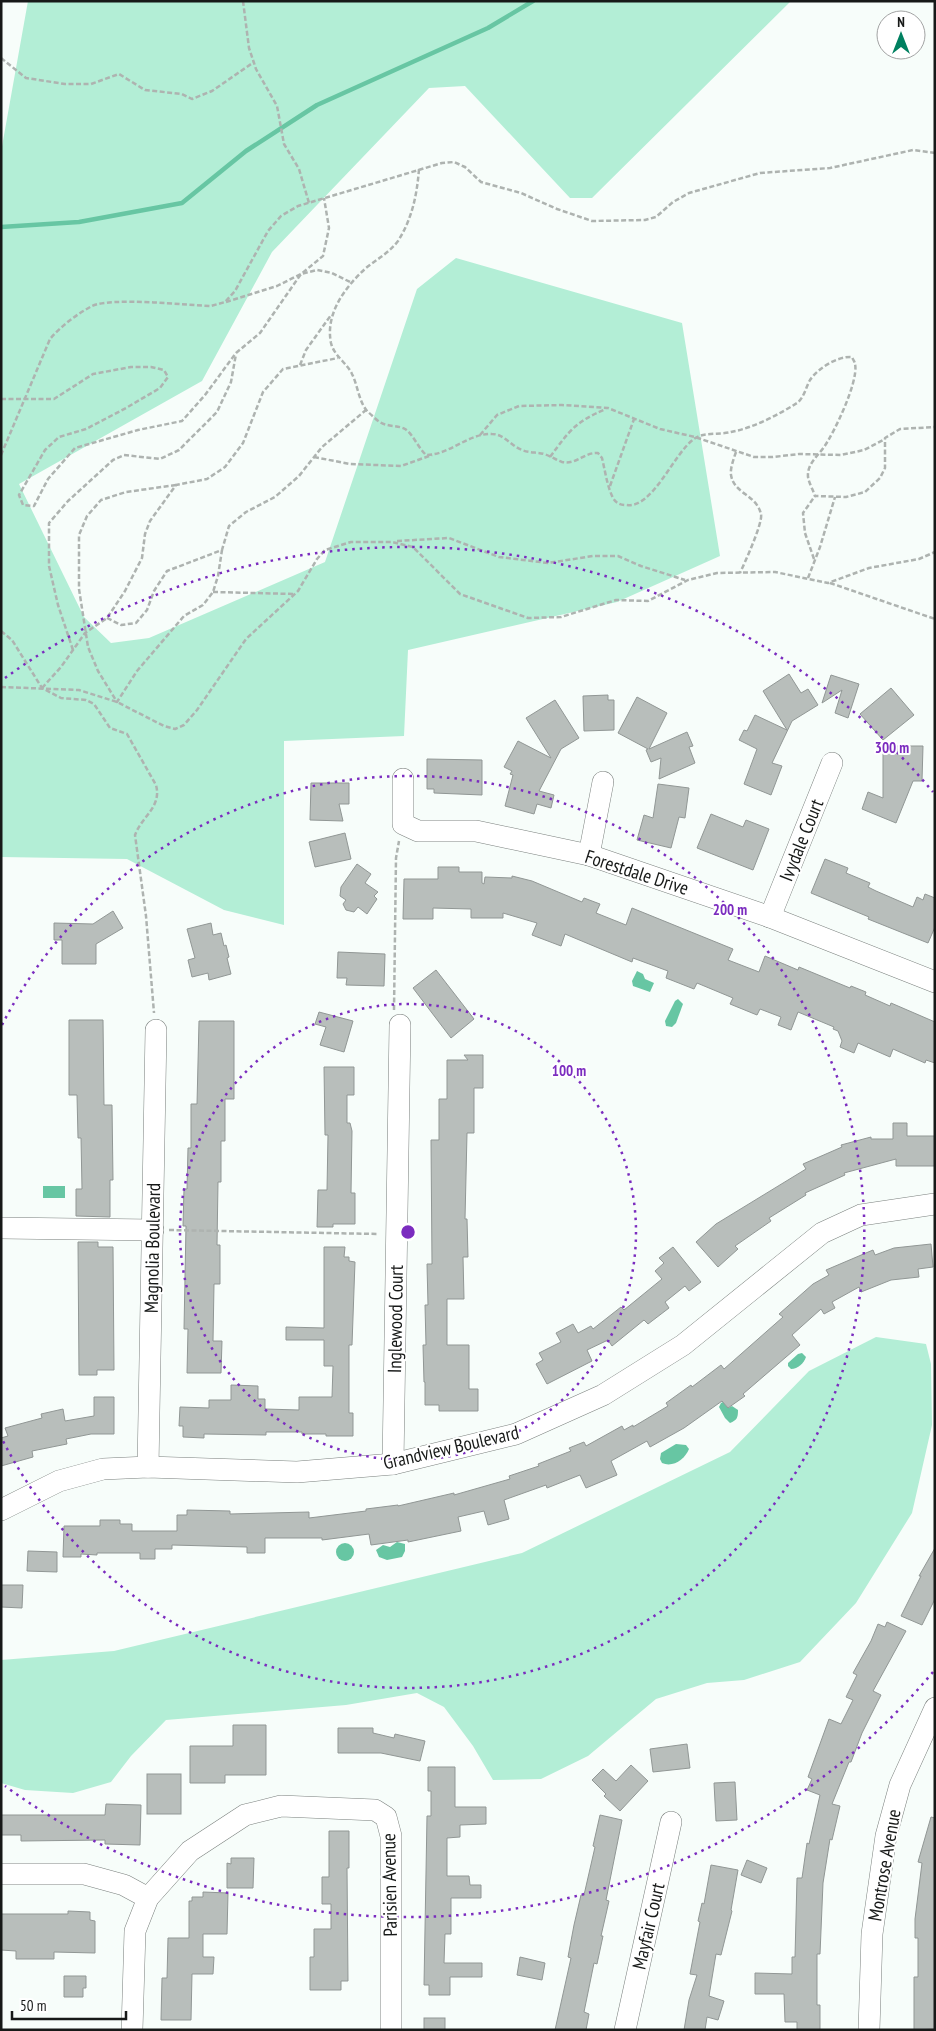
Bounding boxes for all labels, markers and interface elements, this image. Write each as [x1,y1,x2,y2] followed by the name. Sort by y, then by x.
[876,10,926,60] north arrow
[897,13,905,31] text: N
[875,738,909,757] text: 300 m
[774,795,829,885] street label: Ivydale Court
[582,844,692,900] street label: Forestdale Drive
[713,900,747,919] text: 200 m
[552,1061,586,1080] text: 100 m
[139,1183,165,1313] street label: Magnolia Boulevard
[399,1223,417,1241] centre of rings
[382,1264,408,1373] street label: Inglewood Court
[381,1420,521,1474] street label: Grandview Boulevard
[862,1807,906,1923] street label: Montrose Avenue
[376,1833,402,1937] street label: Parisien Avenue
[626,1880,670,1972] street label: Mayfair Court
[12,1988,126,2020] scale bar
[20,1996,46,2015] text: 50 m

